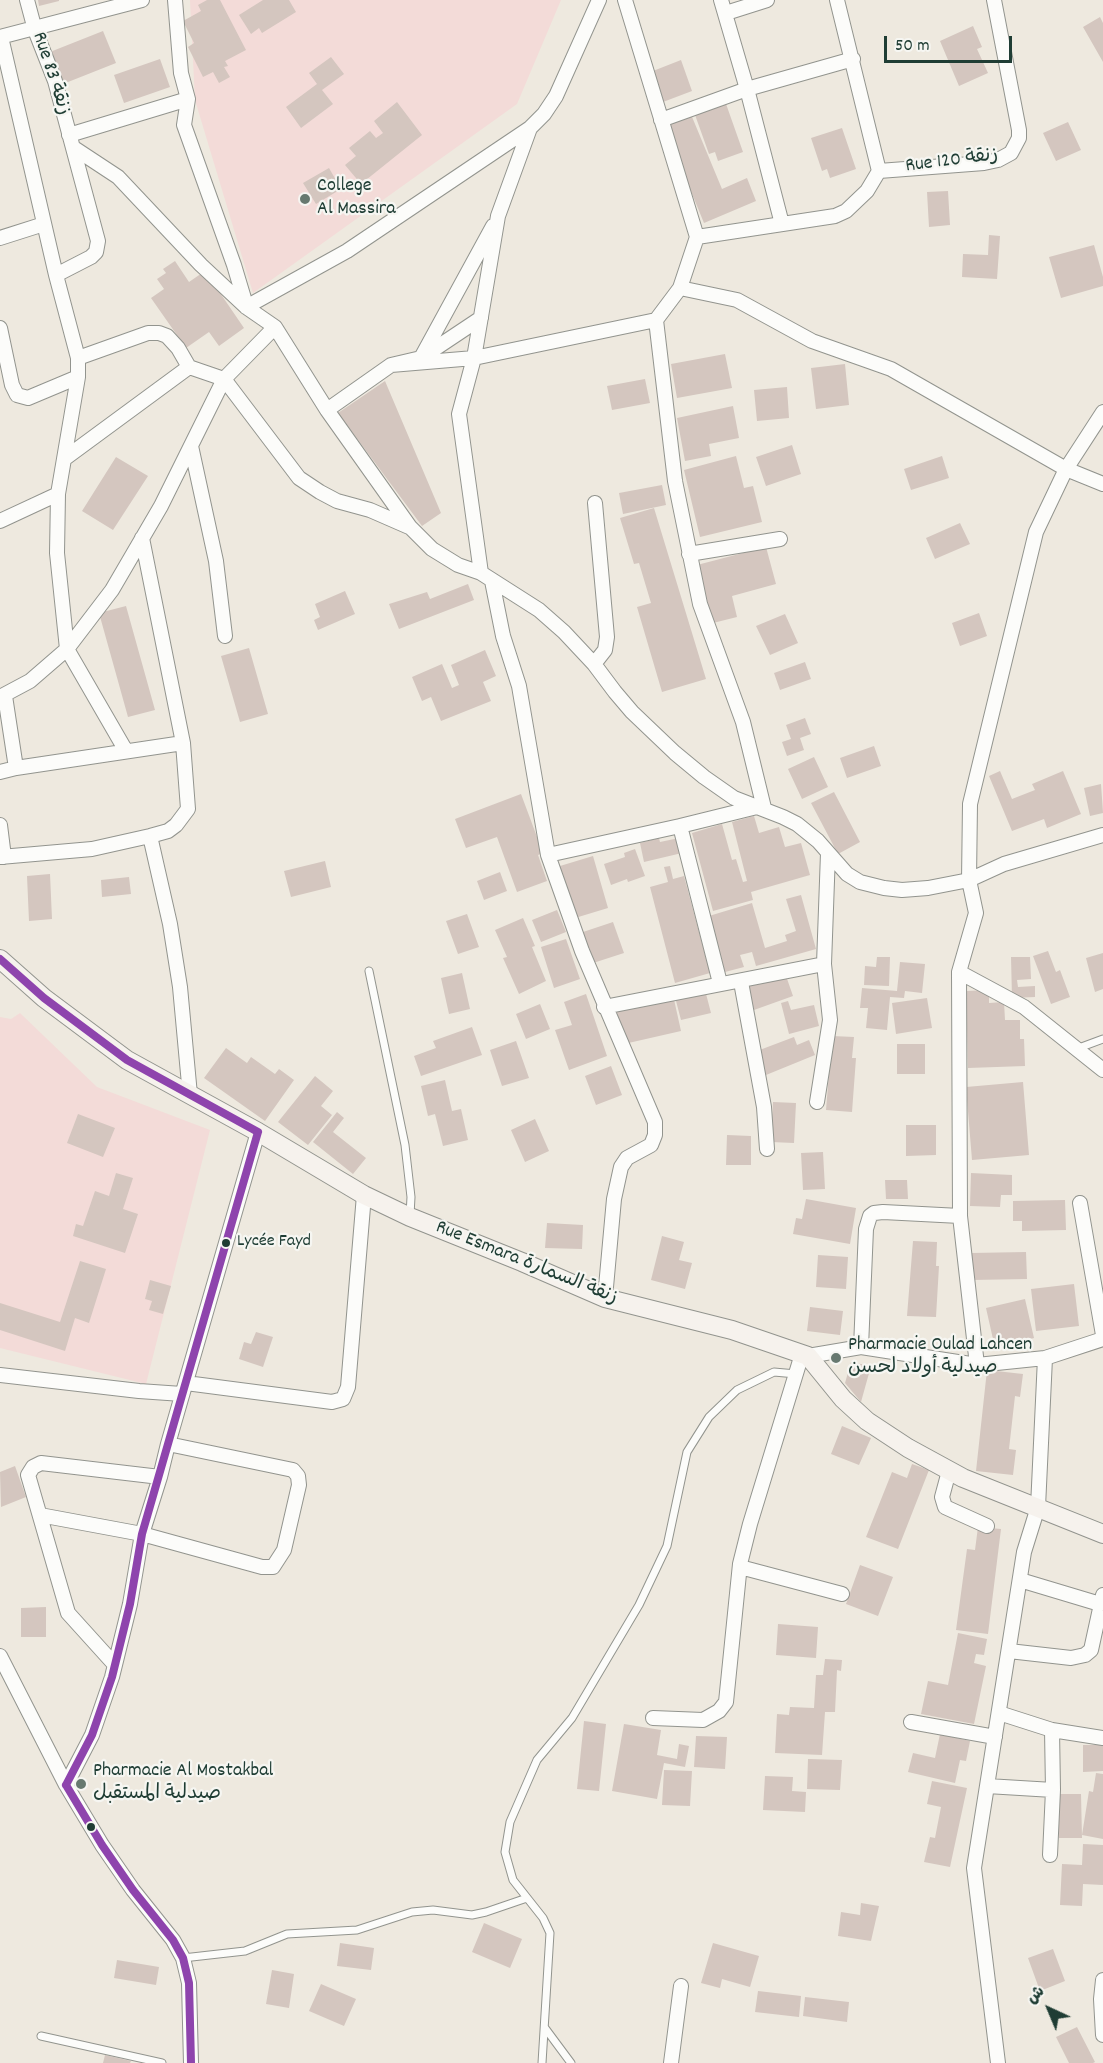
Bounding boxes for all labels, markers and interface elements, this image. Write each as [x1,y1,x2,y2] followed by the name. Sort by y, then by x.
[887,24,1014,62] scale bar
[25,29,75,119] street label: Rue 83 زنقة
[895,34,930,59] text: 50 m
[904,144,1000,180] street label: Rue 120 زنقة
[317,175,396,222] place label: College Al Massira
[298,192,312,206] marker: College Al Massira
[431,1216,621,1312] street label: Rue Esmara زنقة السمارة
[237,1232,311,1254] place label: Lycée Fayd
[220,1237,232,1249] marker: Lycée Fayd
[848,1334,1032,1381] place label: Pharmacie Oulad Lahcen صيدلية أولاد لحسن
[829,1351,843,1365] marker: Pharmacie Oulad Lahcen صيدلية أولاد لحسن
[93,1760,273,1807] place label: Pharmacie Al Mostakbal صيدلية المستقبل
[74,1777,88,1791] marker: Pharmacie Al Mostakbal صيدلية المستقبل
[85,1821,97,1833] unlabelled marker
[1019,1979,1079,2039] north arrow
[1022,1981,1050,2010] text: ش

